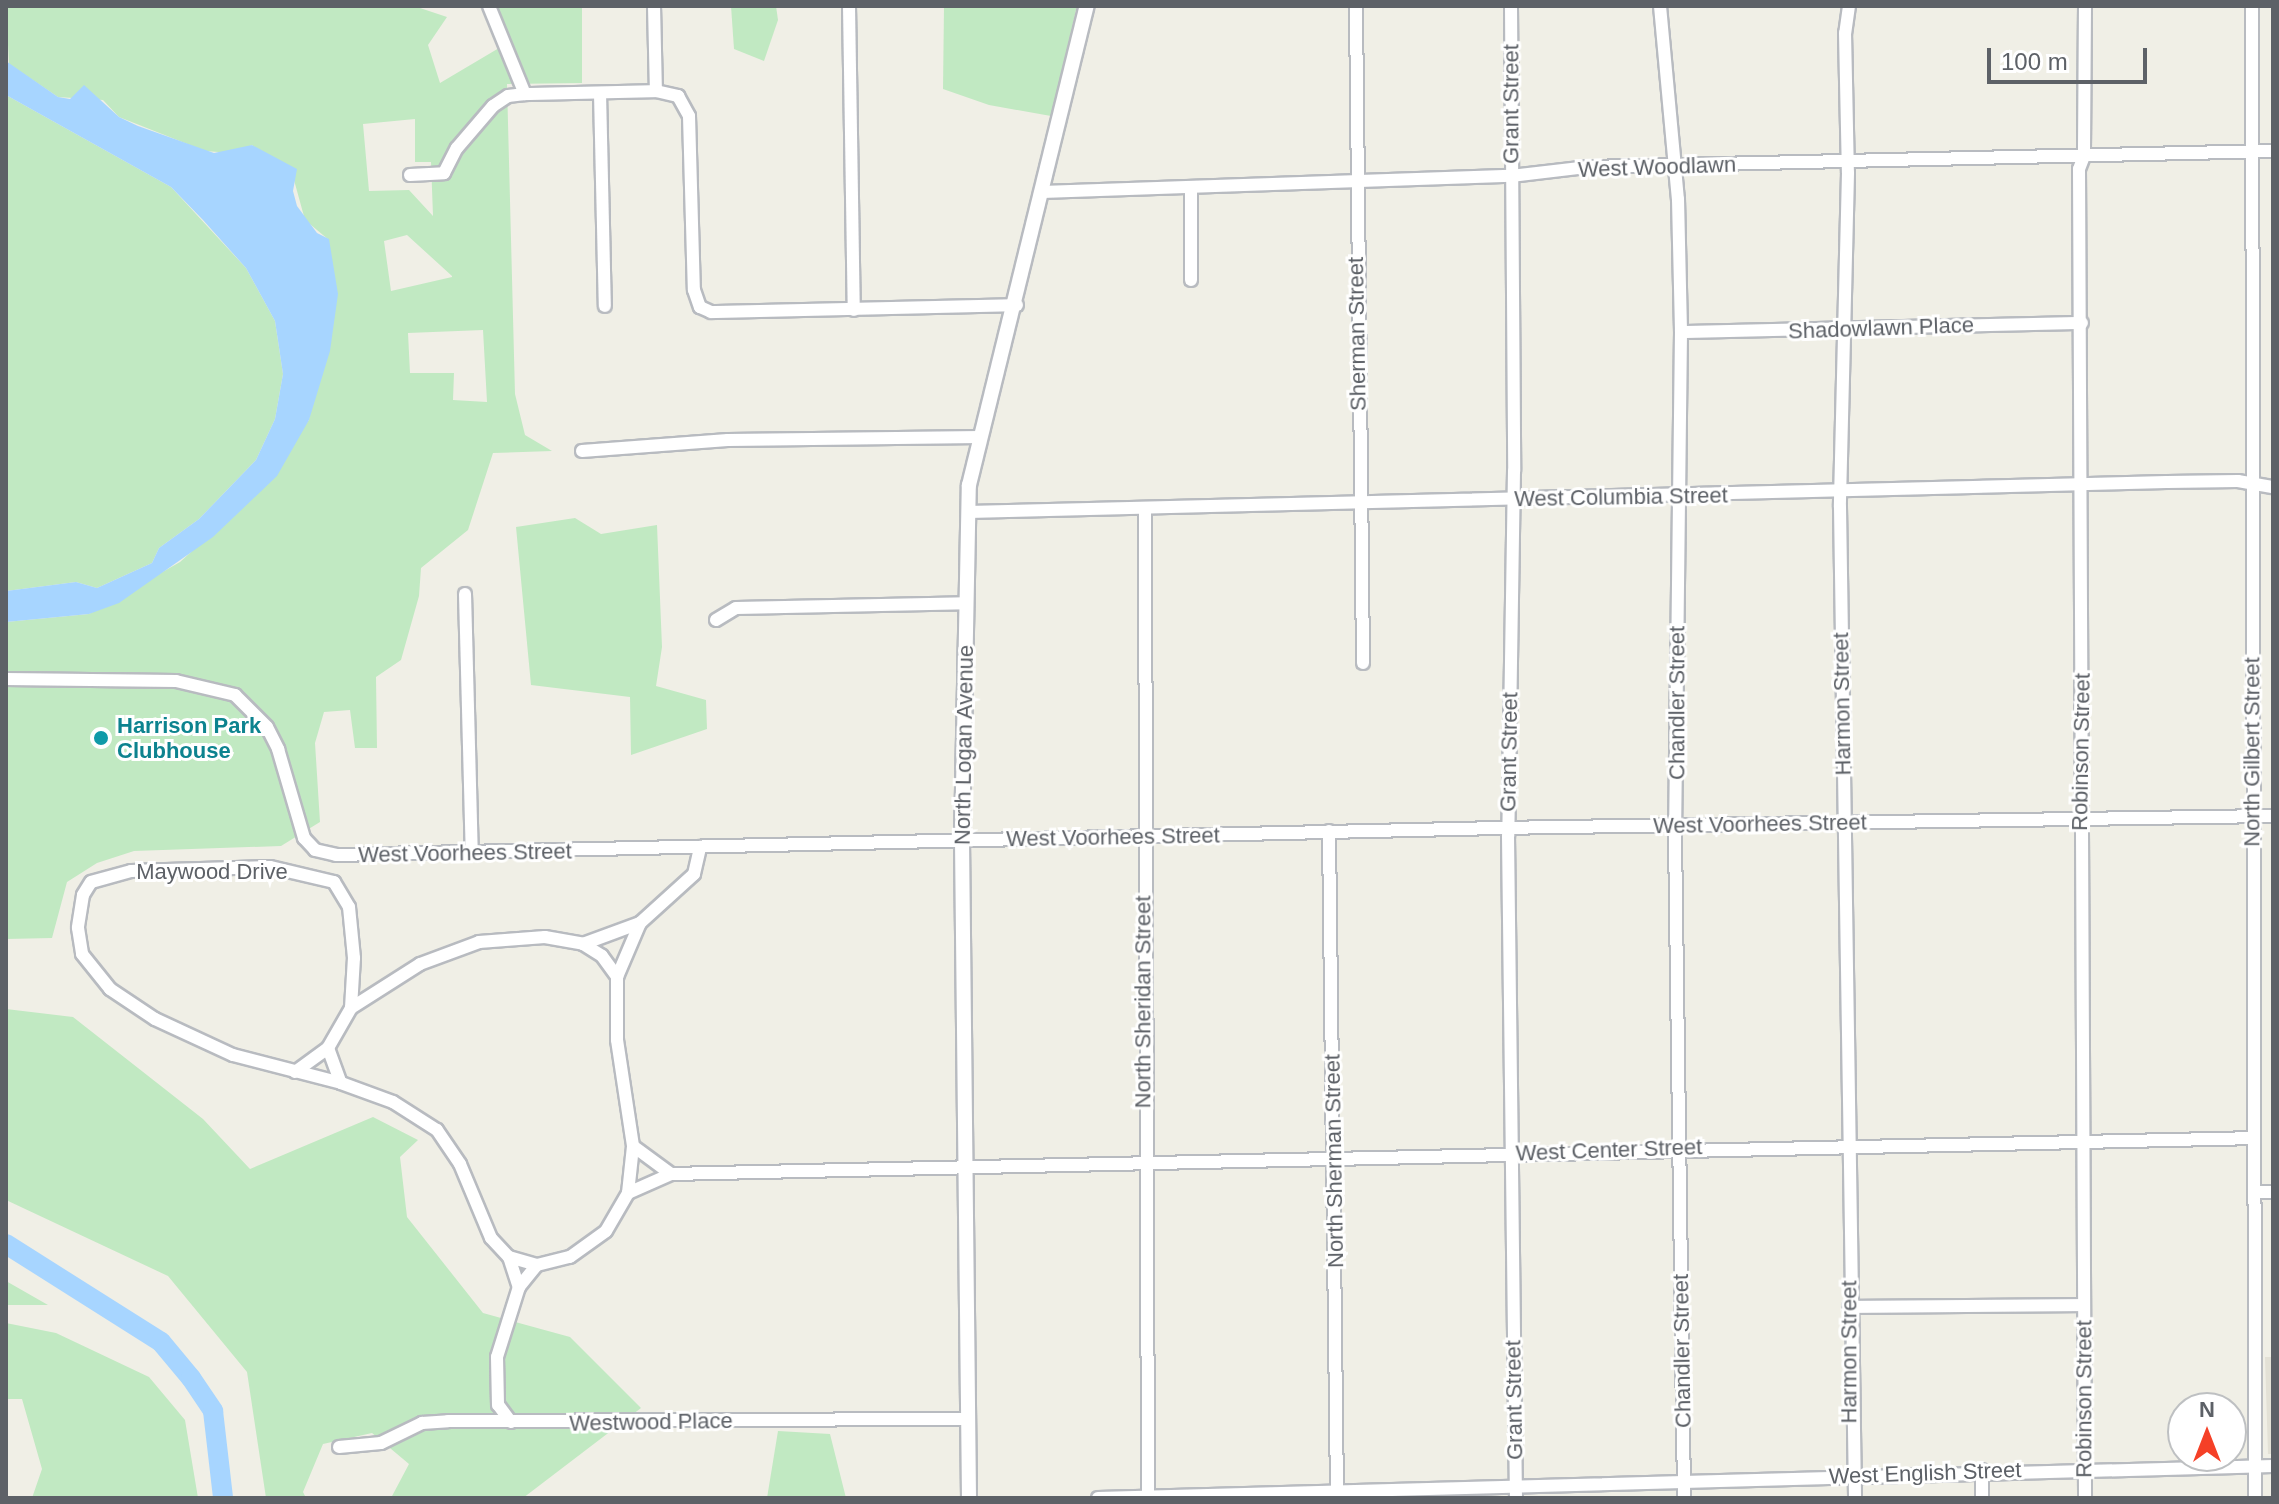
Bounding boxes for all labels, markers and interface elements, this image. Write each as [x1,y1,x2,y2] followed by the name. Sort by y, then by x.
[1991,32,2151,82] scale bar
[1498,44,1524,164] street label: Grant Street
[2001,48,2068,75] text: 100 m
[1578,151,1736,183] street label: West Woodlawn
[1342,257,1372,411] street label: Sherman Street
[1788,312,1974,344] street label: Shadowlawn Place
[1514,482,1728,512] street label: West Columbia Street
[1664,626,1690,780] street label: Chandler Street
[1828,632,1856,776] street label: Harmon Street
[949,644,979,846] street label: North Logan Avenue
[2239,657,2265,847] street label: North Gilbert Street
[2066,673,2096,831] street label: Robinson Street
[1495,692,1523,812] street label: Grant Street
[117,712,261,764] place label: Harrison Park Clubhouse
[92,729,110,747] marker: Harrison Park Clubhouse
[1653,809,1867,839] street label: West Voorhees Street
[1006,822,1220,852] street label: West Voorhees Street
[358,838,572,868] street label: West Voorhees Street
[136,859,288,885] street label: Maywood Drive
[1130,896,1156,1108] street label: North Sheridan Street
[1319,1054,1349,1268] street label: North Sherman Street
[1515,1134,1703,1166] street label: West Center Street
[1667,1274,1697,1428] street label: Chandler Street
[1836,1280,1862,1424] street label: Harmon Street
[2071,1320,2097,1478] street label: Robinson Street
[1500,1340,1528,1460] street label: Grant Street
[2167,1392,2247,1472] north arrow
[2199,1397,2215,1422] text: N
[569,1407,733,1437] street label: Westwood Place
[1828,1456,2022,1490] street label: West English Street

